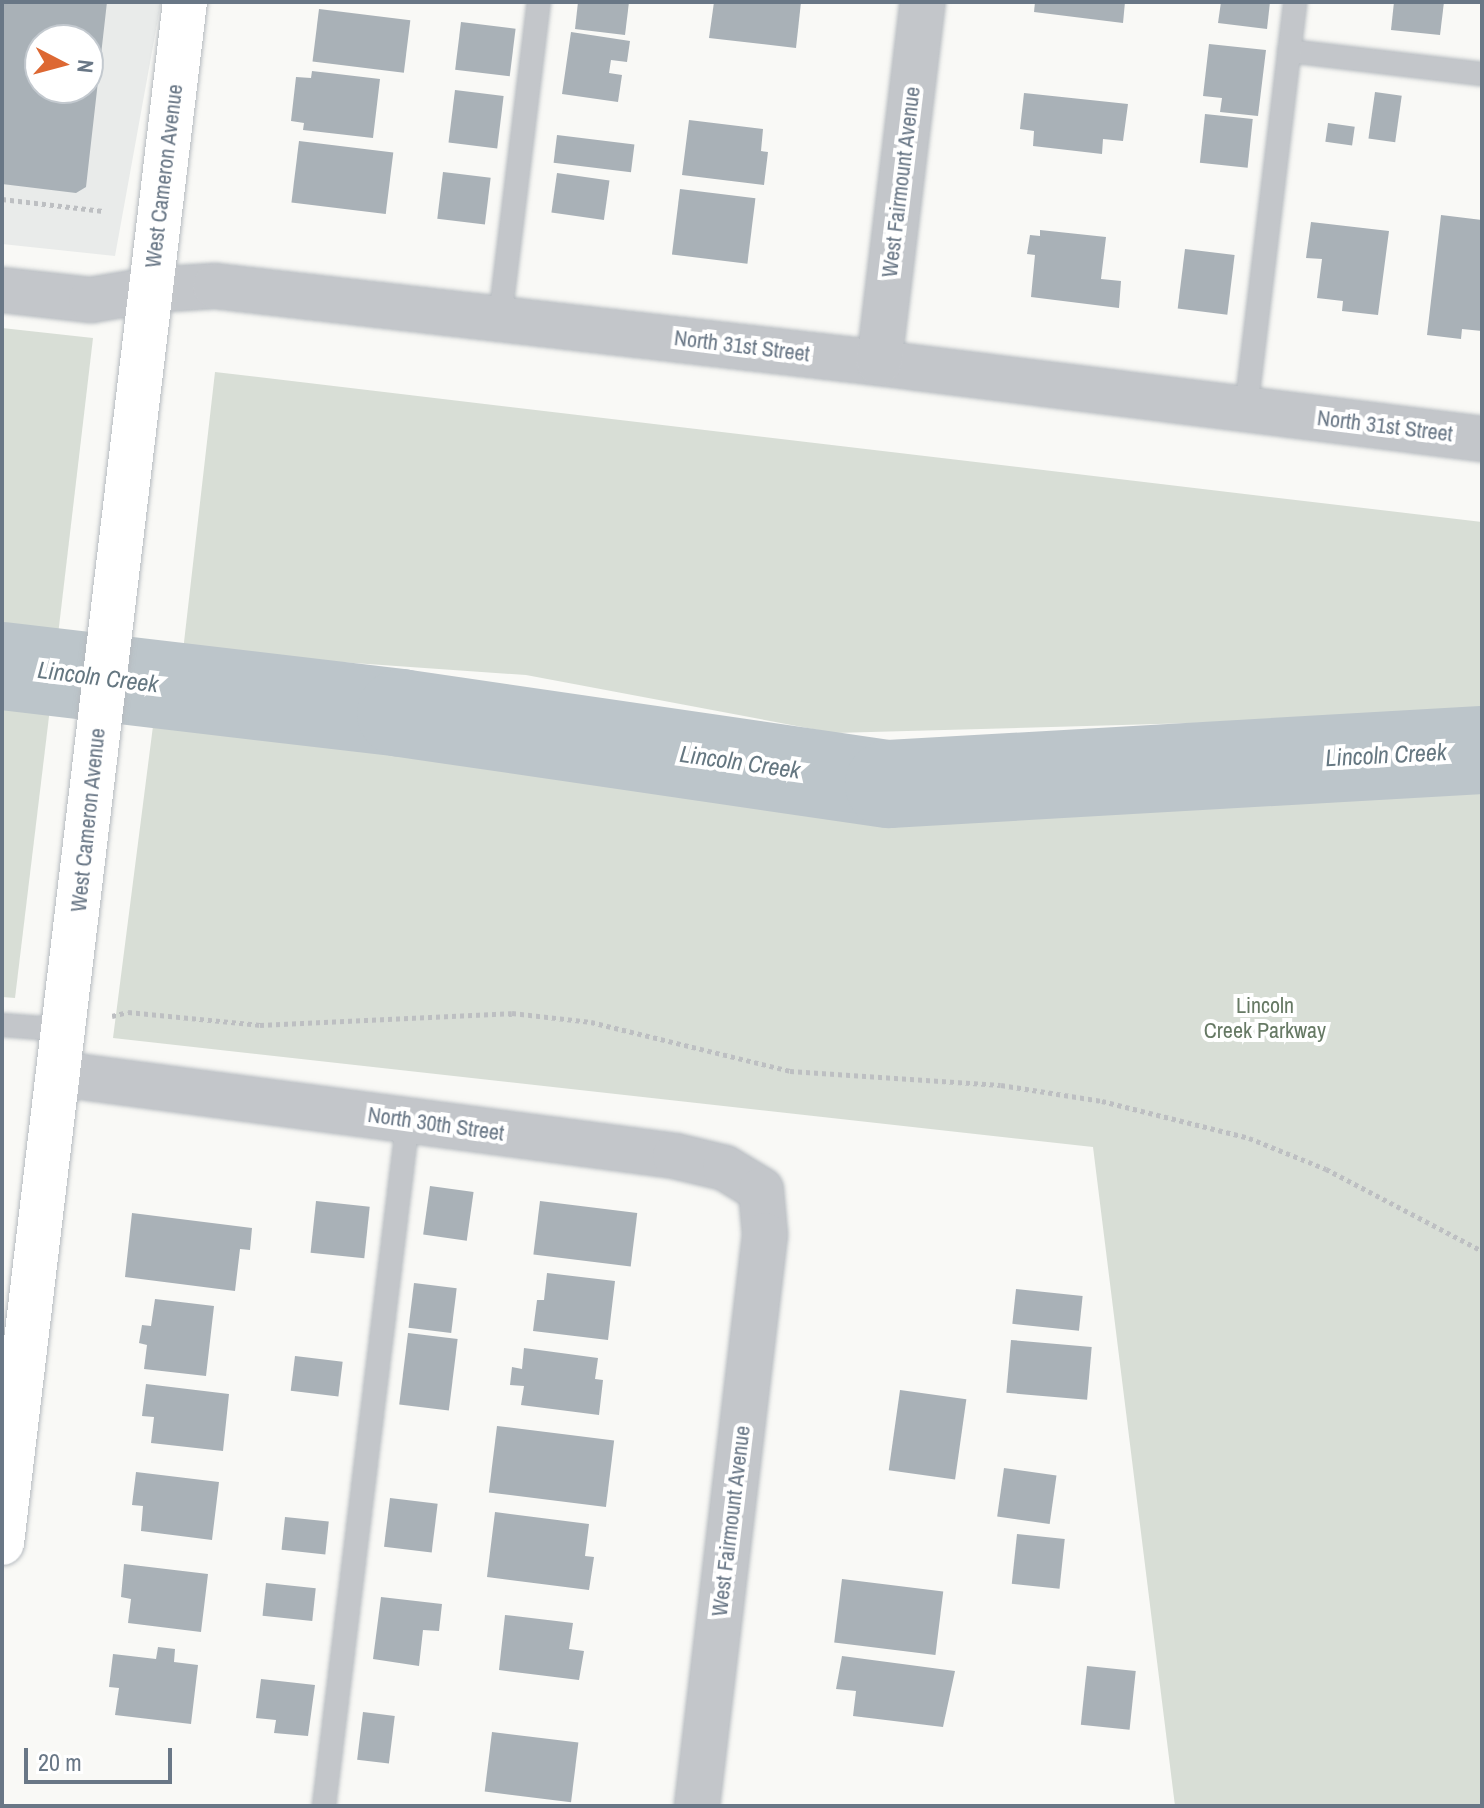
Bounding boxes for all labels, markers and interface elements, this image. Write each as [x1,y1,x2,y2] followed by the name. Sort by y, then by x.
[24,24,104,104] north arrow
[70,58,101,74] text: N
[140,82,188,270] street label: West Cameron Avenue
[876,85,926,279] street label: West Fairmount Avenue
[673,325,811,367] street label: North 31st Street
[1316,405,1454,447] street label: North 31st Street
[36,655,160,699] water label: Lincoln Creek
[65,726,111,914] street label: West Cameron Avenue
[1325,737,1447,773] water label: Lincoln Creek
[678,739,802,785] water label: Lincoln Creek
[1204,992,1326,1044] park label: Lincoln Creek Parkway
[366,1101,506,1147] street label: North 30th Street
[706,1424,756,1618] street label: West Fairmount Avenue
[28,1732,176,1782] scale bar
[38,1746,82,1778] text: 20 m

